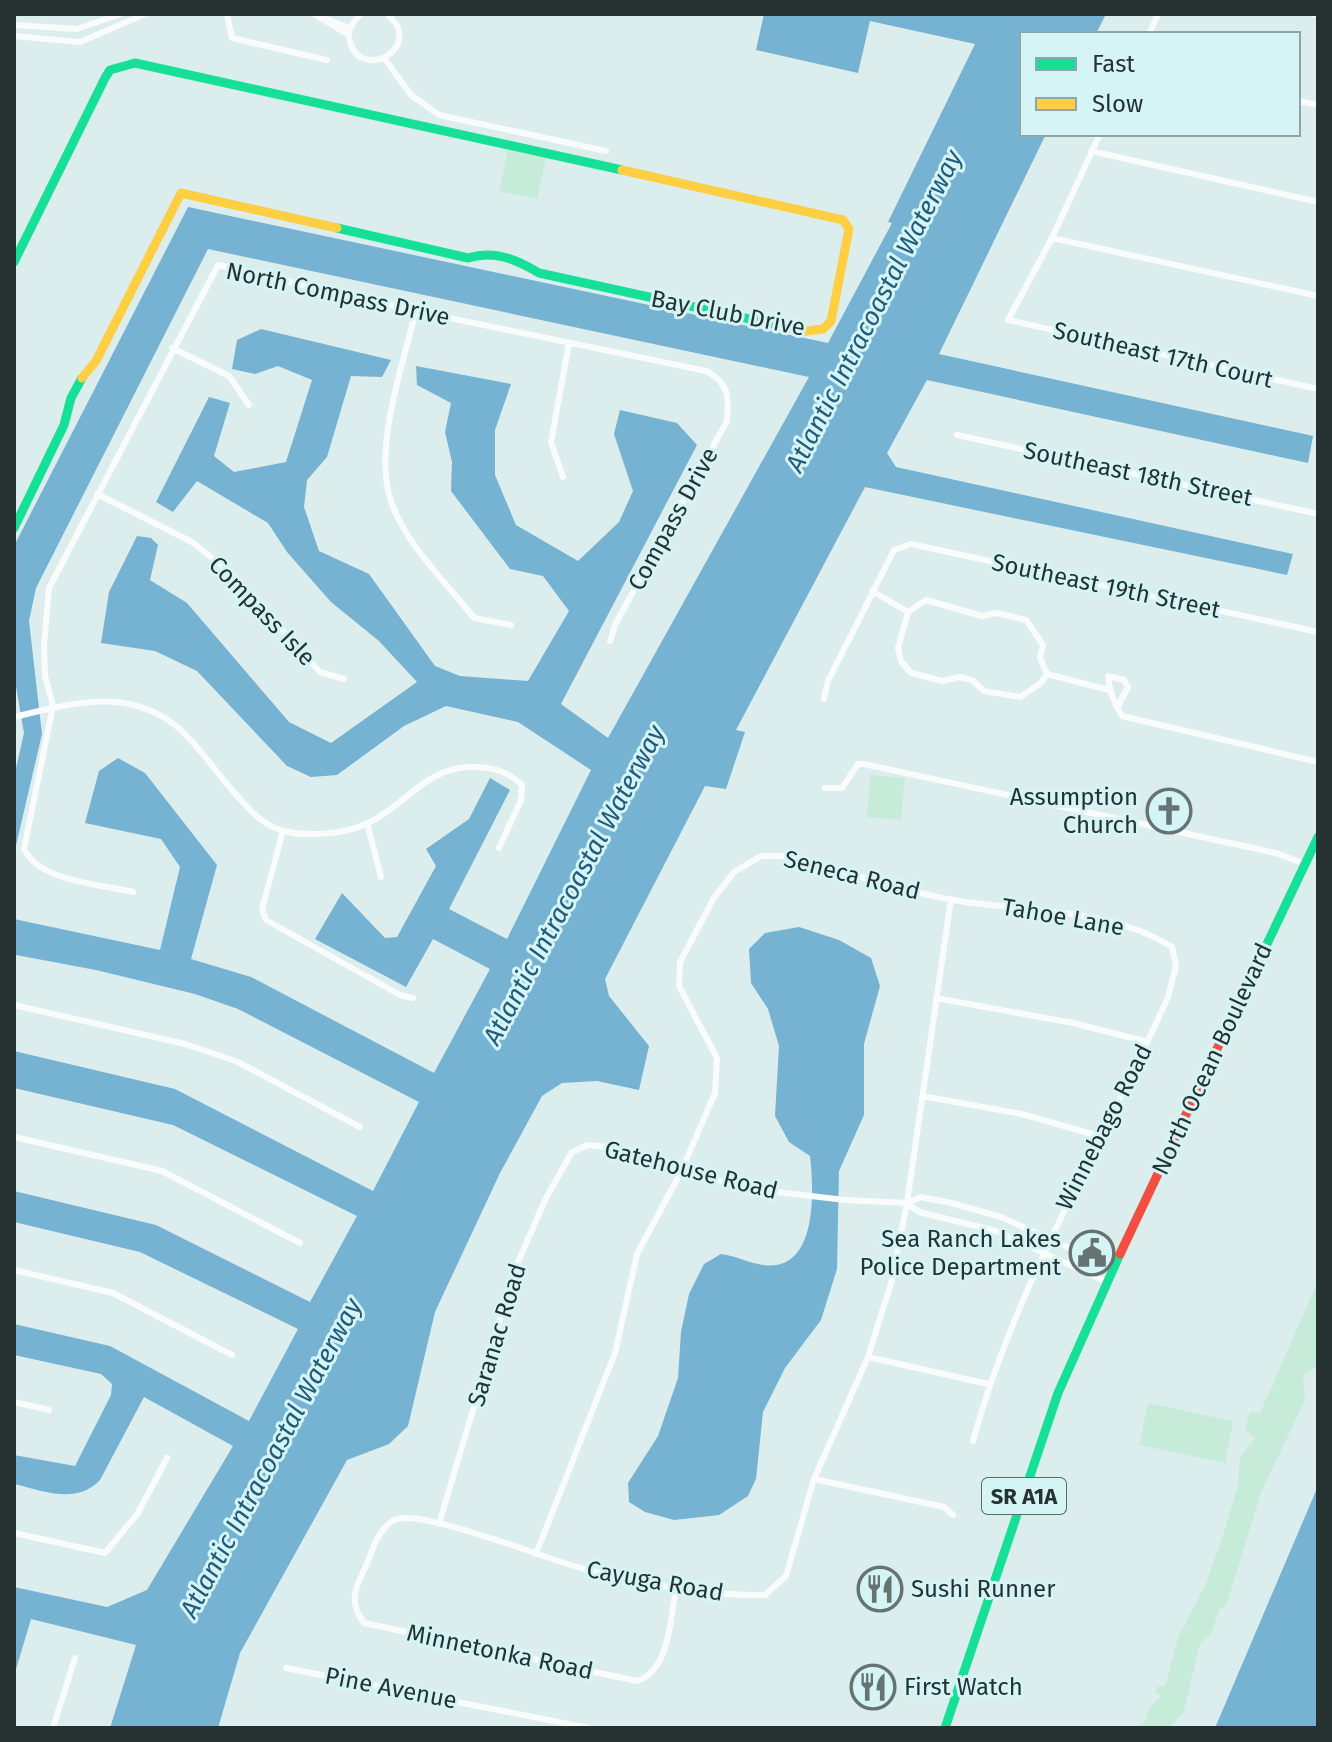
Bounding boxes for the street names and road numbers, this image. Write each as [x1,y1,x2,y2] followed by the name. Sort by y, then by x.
[224,257,452,331] street label: North Compass Drive
[648,284,808,342] street label: Bay Club Drive
[1050,316,1276,394] street label: Southeast 17th Court
[1021,436,1255,512] street label: Southeast 18th Street
[622,443,724,595] street label: Compass Drive
[989,548,1223,624] street label: Southeast 19th Street
[203,550,321,672] street label: Compass Isle
[781,845,923,905] street label: Seneca Road
[1000,892,1126,942] street label: Tahoe Lane
[1146,939,1278,1179] street label: North Ocean Boulevard
[1050,1039,1158,1215] street label: Winnebago Road
[601,1135,781,1205] street label: Gatehouse Road
[462,1260,532,1410] street label: Saranac Road
[982,1478,1066,1514] road number: SR A1A
[584,1555,726,1607] street label: Cayuga Road
[404,1619,596,1685] street label: Minnetonka Road
[323,1661,459,1715] street label: Pine Avenue

